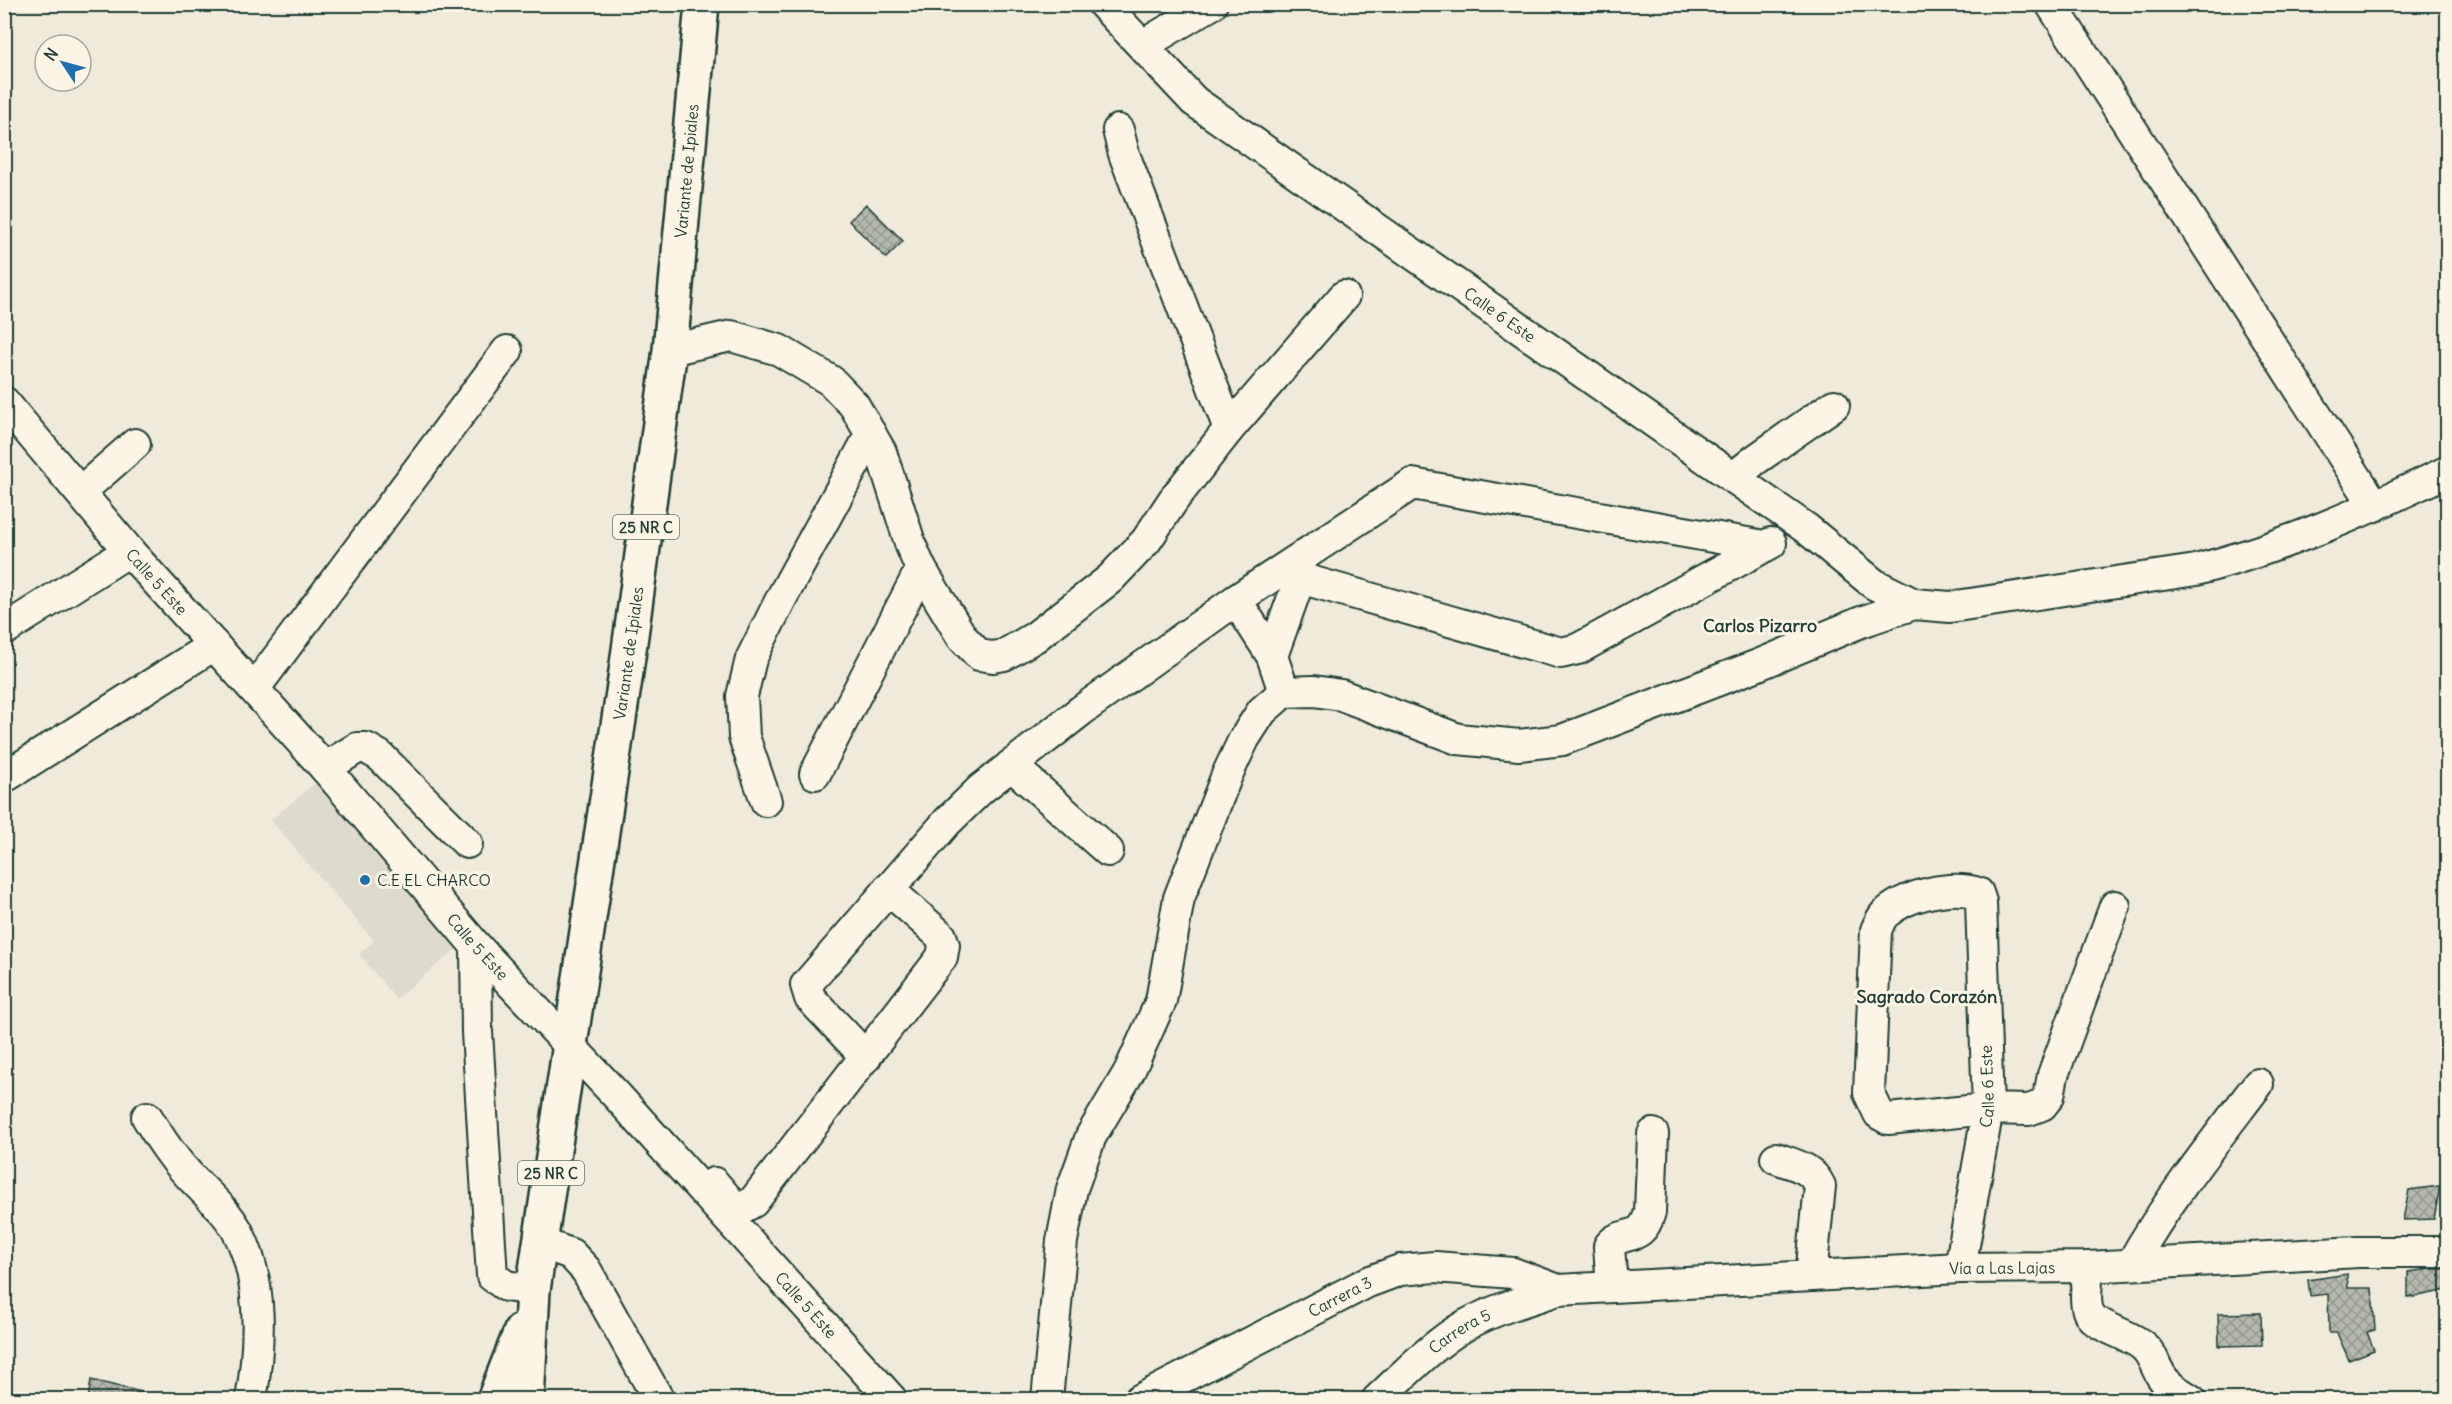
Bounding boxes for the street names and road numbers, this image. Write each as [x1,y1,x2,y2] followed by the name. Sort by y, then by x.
[670,103,703,239] street label: Variante de Ipiales
[1460,283,1539,346] street label: Calle 6 Este
[613,515,679,539] road number: 25 NR C
[122,544,192,619] street label: Calle 5 Este
[609,585,648,721] street label: Variante de Ipiales
[443,909,513,984] street label: Calle 5 Este
[1975,1045,1998,1129] street label: Calle 6 Este
[518,1161,584,1185] road number: 25 NR C
[1949,1257,2055,1279] street label: Vía a Las Lajas
[771,1268,841,1342] street label: Calle 5 Este
[1305,1272,1375,1321] street label: Carrera 3
[1425,1305,1493,1358] street label: Carrera 5

